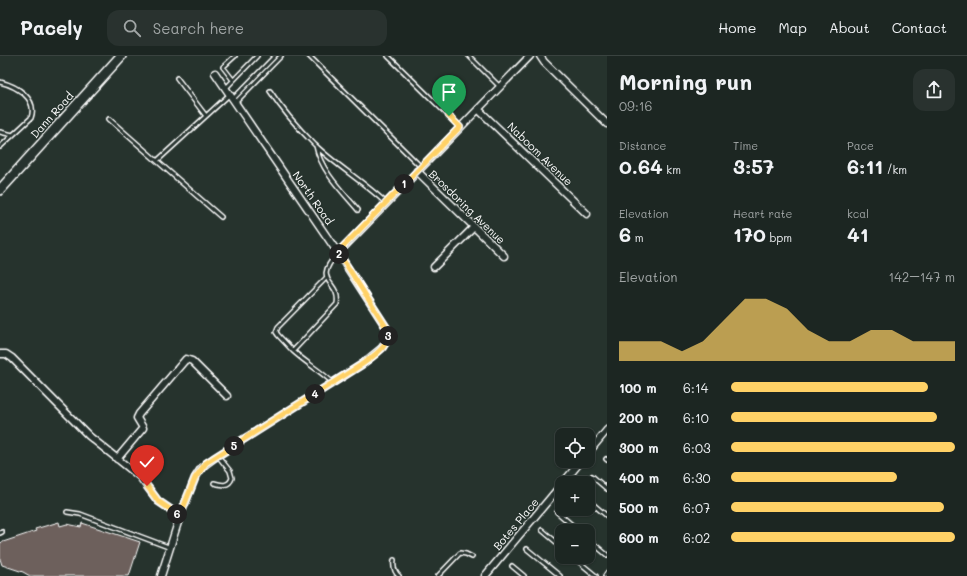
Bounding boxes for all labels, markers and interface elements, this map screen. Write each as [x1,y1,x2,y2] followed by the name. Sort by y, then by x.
[107,10,387,46] search box
[20,15,83,40] text: Pacely
[121,17,143,39] icon: search
[153,18,244,38] text: Search here
[718,18,756,37] text: Home
[778,18,807,37] text: Map
[829,18,870,37] text: About
[892,18,947,37] text: Contact
[619,67,752,96] text: Morning run
[913,69,955,111] button: share
[432,75,466,116] pin
[438,81,460,103] icon: arrive
[27,88,76,141] street label: Dann Road
[619,97,652,114] text: 09:16
[504,119,576,189] street label: Naboom Avenue
[619,138,666,153] text: Distance
[733,138,758,153] text: Time
[847,138,874,153] text: Pace
[619,153,663,179] text: 0.64
[733,153,774,179] text: 3:57
[847,153,883,179] text: 6:11
[663,162,681,177] text: km
[883,162,907,177] text: /km
[426,166,509,247] street label: Brosdoring Avenue
[289,168,337,227] street label: North Road
[394,174,414,194] pin: 1
[402,176,406,191] text: 1
[619,206,668,221] text: Elevation
[733,206,792,221] text: Heart rate
[847,206,869,221] text: kcal
[619,221,631,247] text: 6
[733,221,766,247] text: 170
[847,221,869,247] text: 41
[631,230,643,245] text: m
[766,230,792,245] text: bpm
[329,244,349,264] pin: 2
[336,246,342,261] text: 2
[619,268,677,285] text: Elevation
[888,268,955,285] text: 142–147 m
[378,326,398,346] pin: 3
[385,328,391,343] text: 3
[619,379,656,396] text: 100 m
[683,379,708,396] text: 6:14
[305,384,325,404] pin: 4
[312,386,318,401] text: 4
[619,409,658,426] text: 200 m
[683,409,709,426] text: 6:10
[555,428,595,564] map controls
[555,428,595,468] button: locate
[224,436,244,456] pin: 5
[231,438,237,453] text: 5
[619,439,659,456] text: 300 m
[683,439,711,456] text: 6:03
[130,445,164,486] pin
[136,451,158,473] icon: check
[619,469,659,486] text: 400 m
[683,469,711,486] text: 6:30
[555,476,595,516] button: +
[489,494,542,553] street label: Botes Place
[619,499,658,516] text: 500 m
[683,499,710,516] text: 6:07
[167,504,187,524] pin: 6
[174,506,180,521] text: 6
[555,524,595,564] button: −
[619,529,659,546] text: 600 m
[683,529,710,546] text: 6:02

